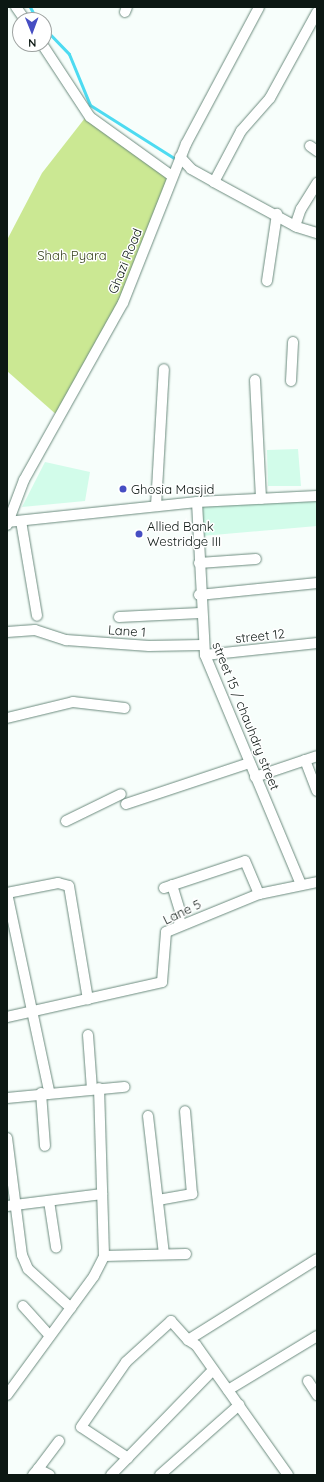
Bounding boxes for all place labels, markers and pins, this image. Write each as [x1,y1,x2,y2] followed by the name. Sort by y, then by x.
[131,481,214,497] place label: Ghosia Masjid
[118,484,128,494] marker: Ghosia Masjid
[147,519,221,550] place label: Allied Bank Westridge III
[134,529,144,539] marker: Allied Bank Westridge III

